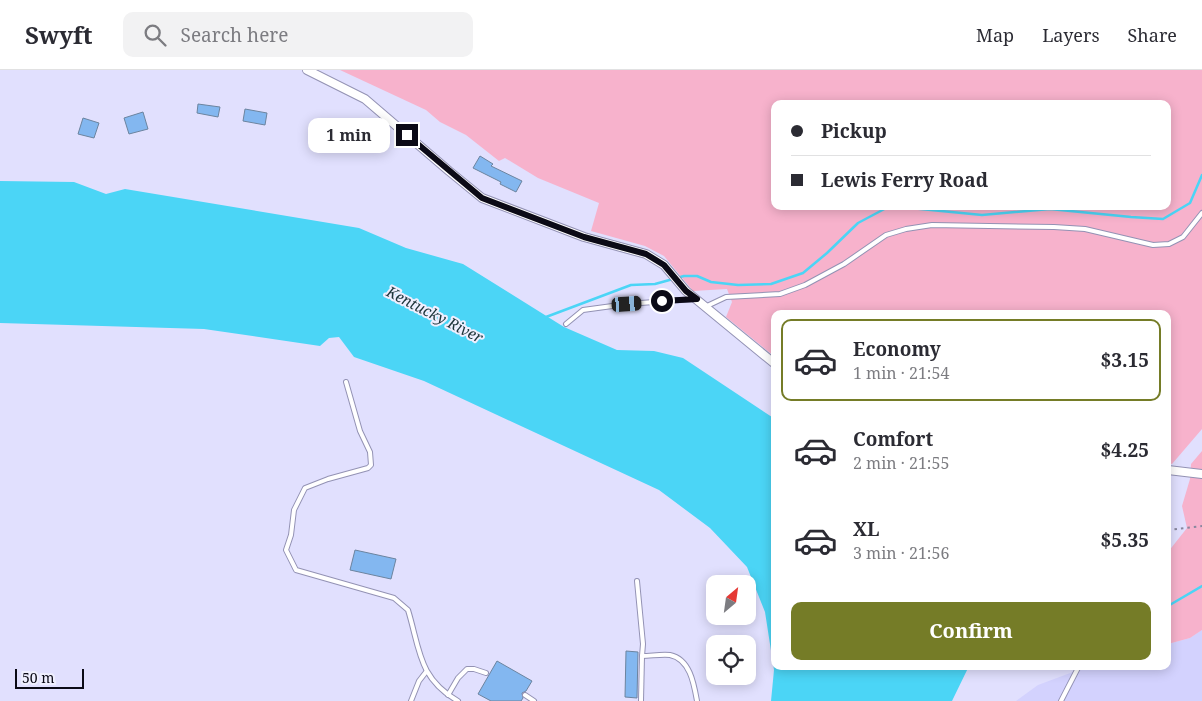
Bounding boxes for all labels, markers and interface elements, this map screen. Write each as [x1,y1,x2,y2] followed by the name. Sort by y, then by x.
[123,12,473,57] search box
[25,18,93,51] text: Swyft
[141,21,169,49] icon: search
[181,22,288,48] text: Search here
[976,23,1014,47] text: Map
[1042,23,1100,47] text: Layers
[1128,23,1177,47] text: Share
[307,118,390,152] callout: 1 min
[821,118,887,144] text: Pickup
[326,124,372,146] text: 1 min
[396,124,418,146] route end
[821,167,988,193] text: Lewis Ferry Road
[382,281,488,347] water label: Kentucky River
[651,290,673,312] route start
[611,295,642,313] car
[853,336,941,362] text: Economy
[793,338,838,383] icon: car
[1100,347,1149,373] text: $3.15
[853,362,949,384] text: 1 min · 21:54
[853,426,933,452] text: Comfort
[793,428,838,473] icon: car
[1100,437,1149,463] text: $4.25
[853,452,949,474] text: 2 min · 21:55
[853,516,879,542] text: XL
[793,518,838,563] icon: car
[1100,527,1149,553] text: $5.35
[853,542,949,564] text: 3 min · 21:56
[706,575,756,625] north arrow
[706,575,756,685] map controls
[791,602,1151,660] button: Confirm
[706,635,756,685] button: locate
[15,666,84,689] scale bar
[22,668,55,687] text: 50 m

